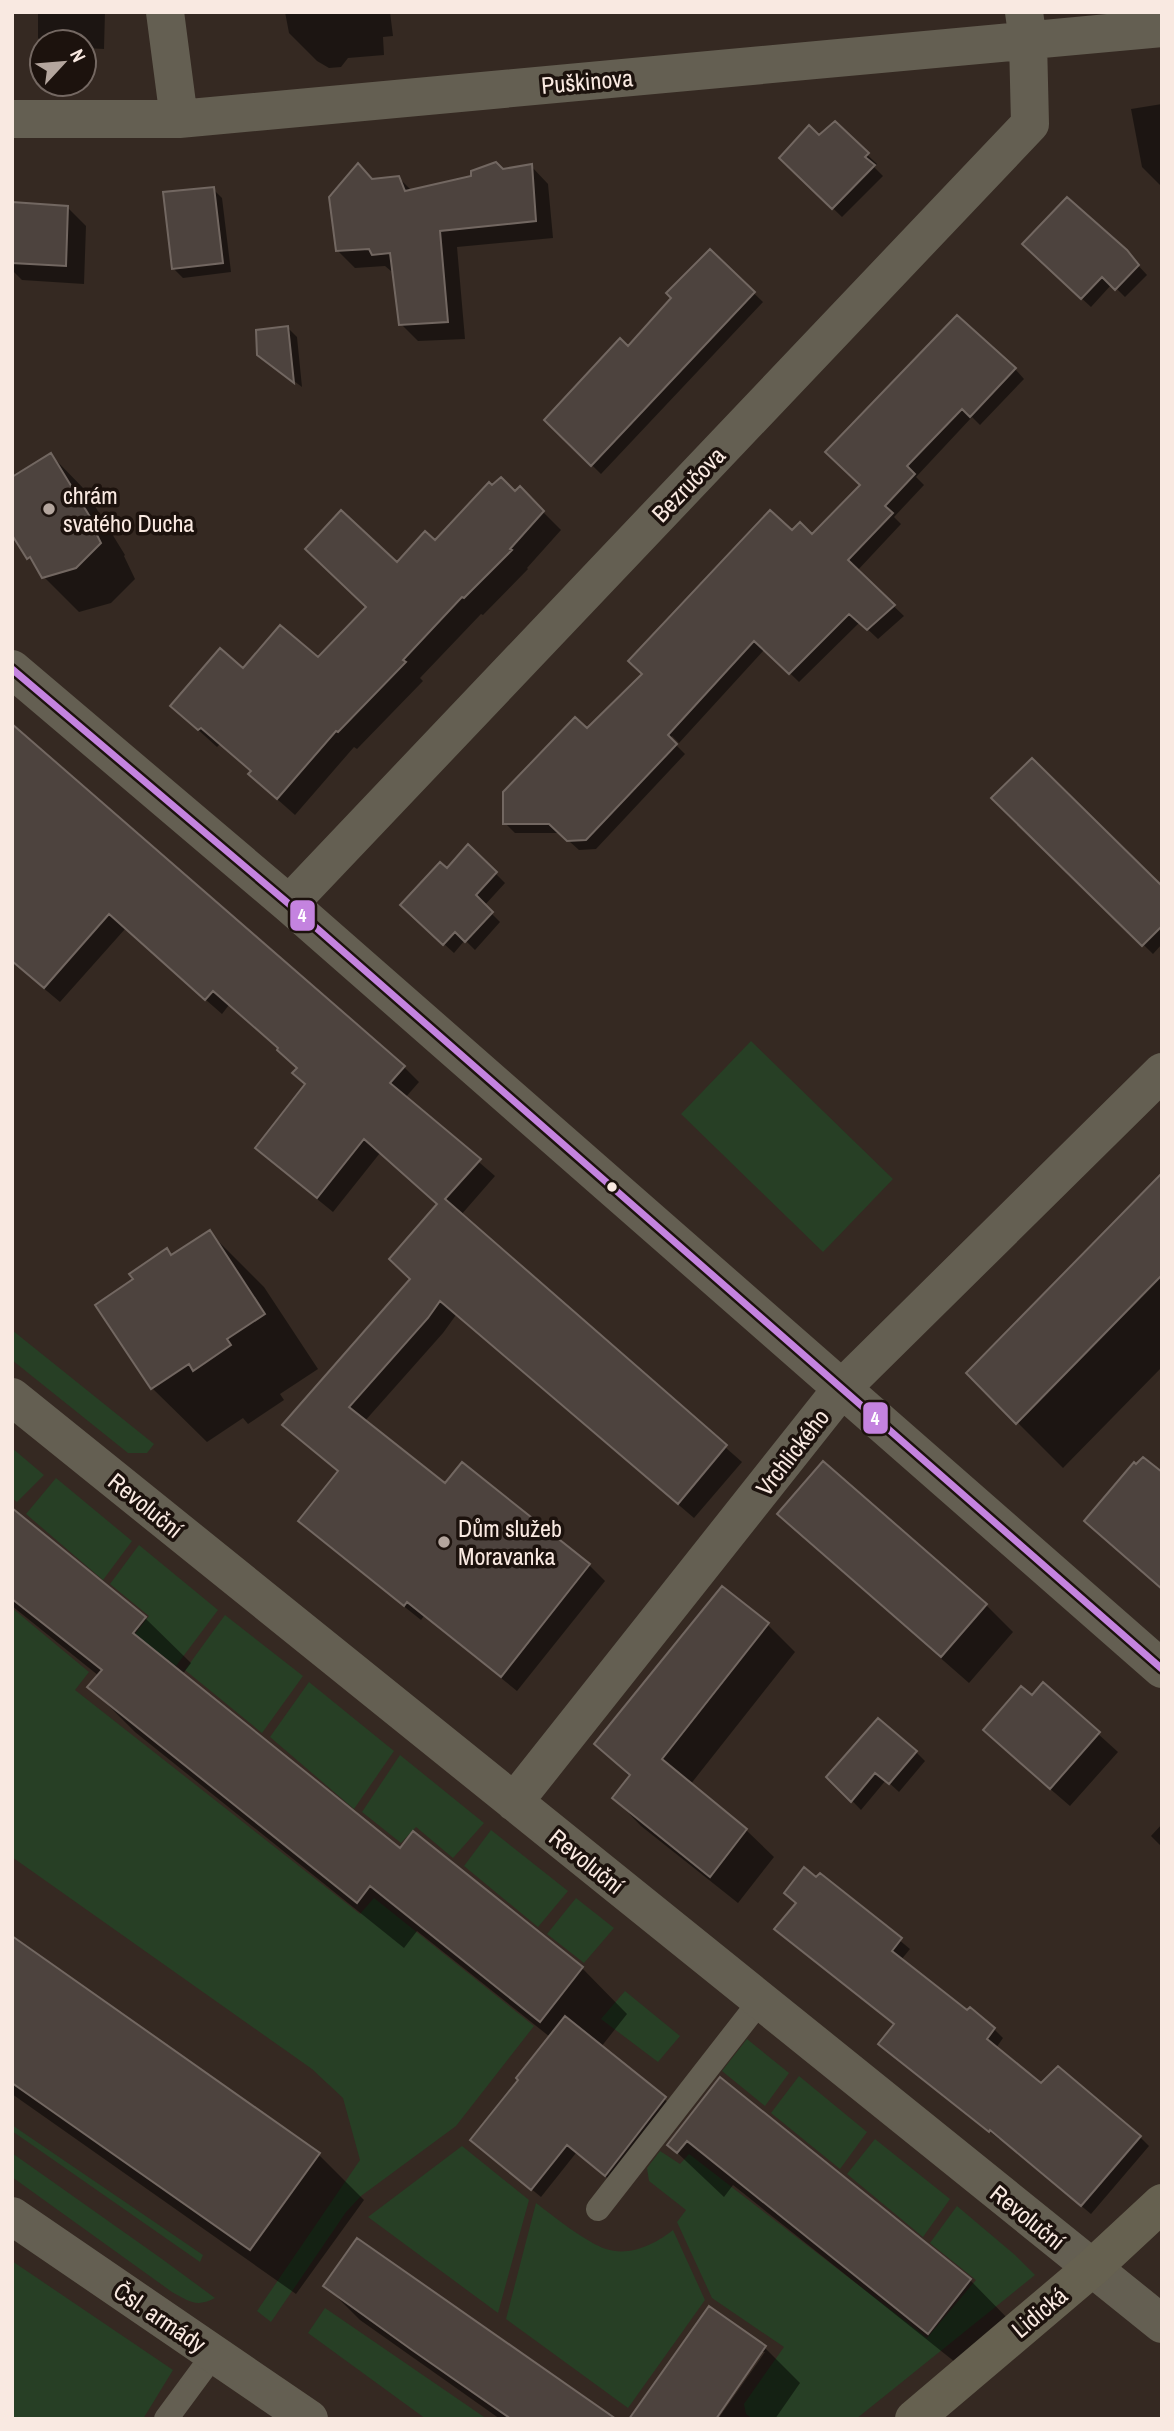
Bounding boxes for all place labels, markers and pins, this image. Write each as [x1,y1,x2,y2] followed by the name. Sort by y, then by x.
[63,479,194,539] place label: chrám svatého Ducha
[41,501,57,517] marker: chrám svatého Ducha
[605,1180,619,1194] unlabelled marker
[458,1512,562,1572] place label: Dům služeb Moravanka
[436,1534,452,1550] marker: Dům služeb Moravanka

